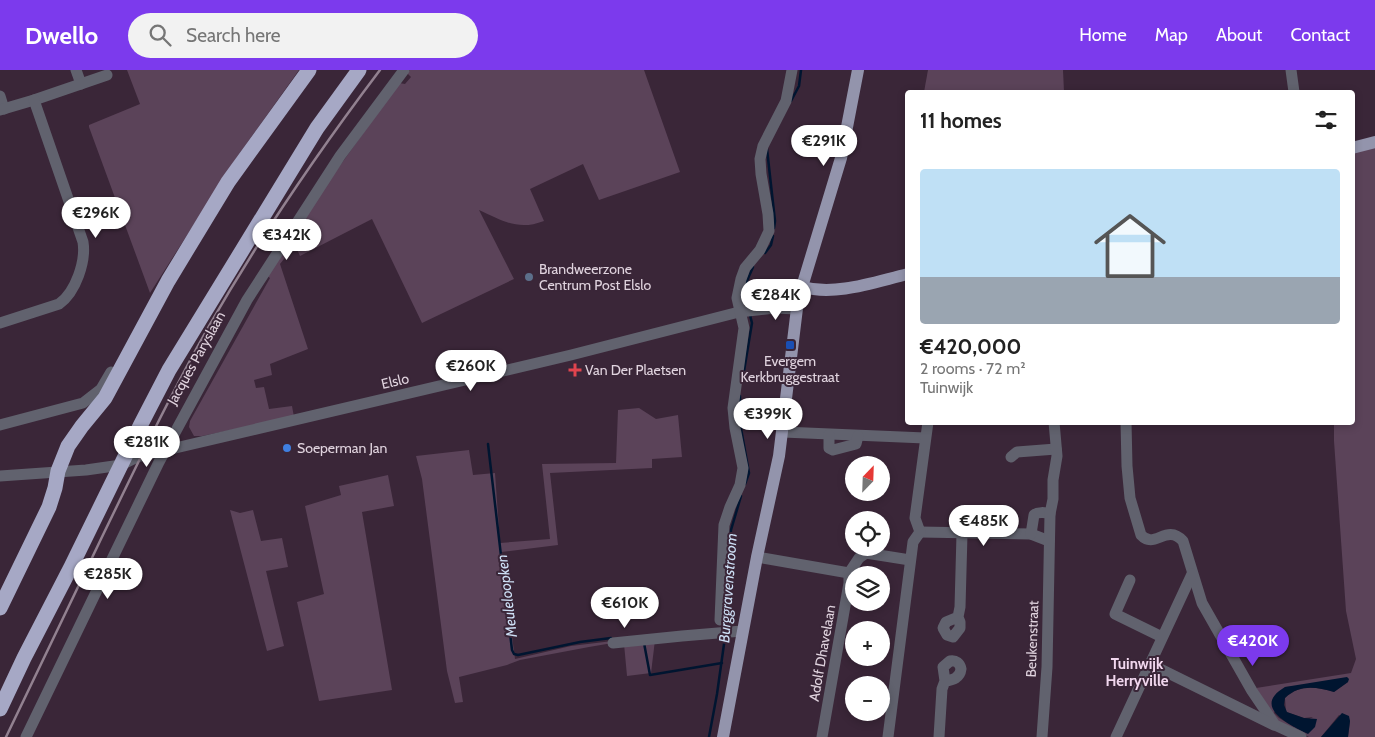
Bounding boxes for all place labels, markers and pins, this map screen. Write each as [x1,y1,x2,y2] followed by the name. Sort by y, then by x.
[789,124,859,167] pin: €291K
[61,196,131,239] pin: €296K
[252,218,322,261] pin: €342K
[539,260,651,294] place label: Brandweerzone Centrum Post Elslo
[523,271,535,283] marker: Brandweerzone Centrum Post Elslo
[741,278,811,321] pin: €284K
[784,339,796,351] marker: Evergem Kerkbruggestraat
[436,350,506,392] pin: €260K
[741,352,840,386] place label: Evergem Kerkbruggestraat
[585,361,686,379] place label: Van Der Plaetsen
[569,364,581,376] marker: Van Der Plaetsen
[733,398,803,440] pin: €399K
[112,426,182,468] pin: €281K
[297,439,388,457] place label: Soeperman Jan
[281,442,293,454] marker: Soeperman Jan
[949,504,1019,547] pin: €485K
[73,558,143,600] pin: €285K
[590,586,660,629] pin: €610K
[1218,624,1288,667] pin: €420K

